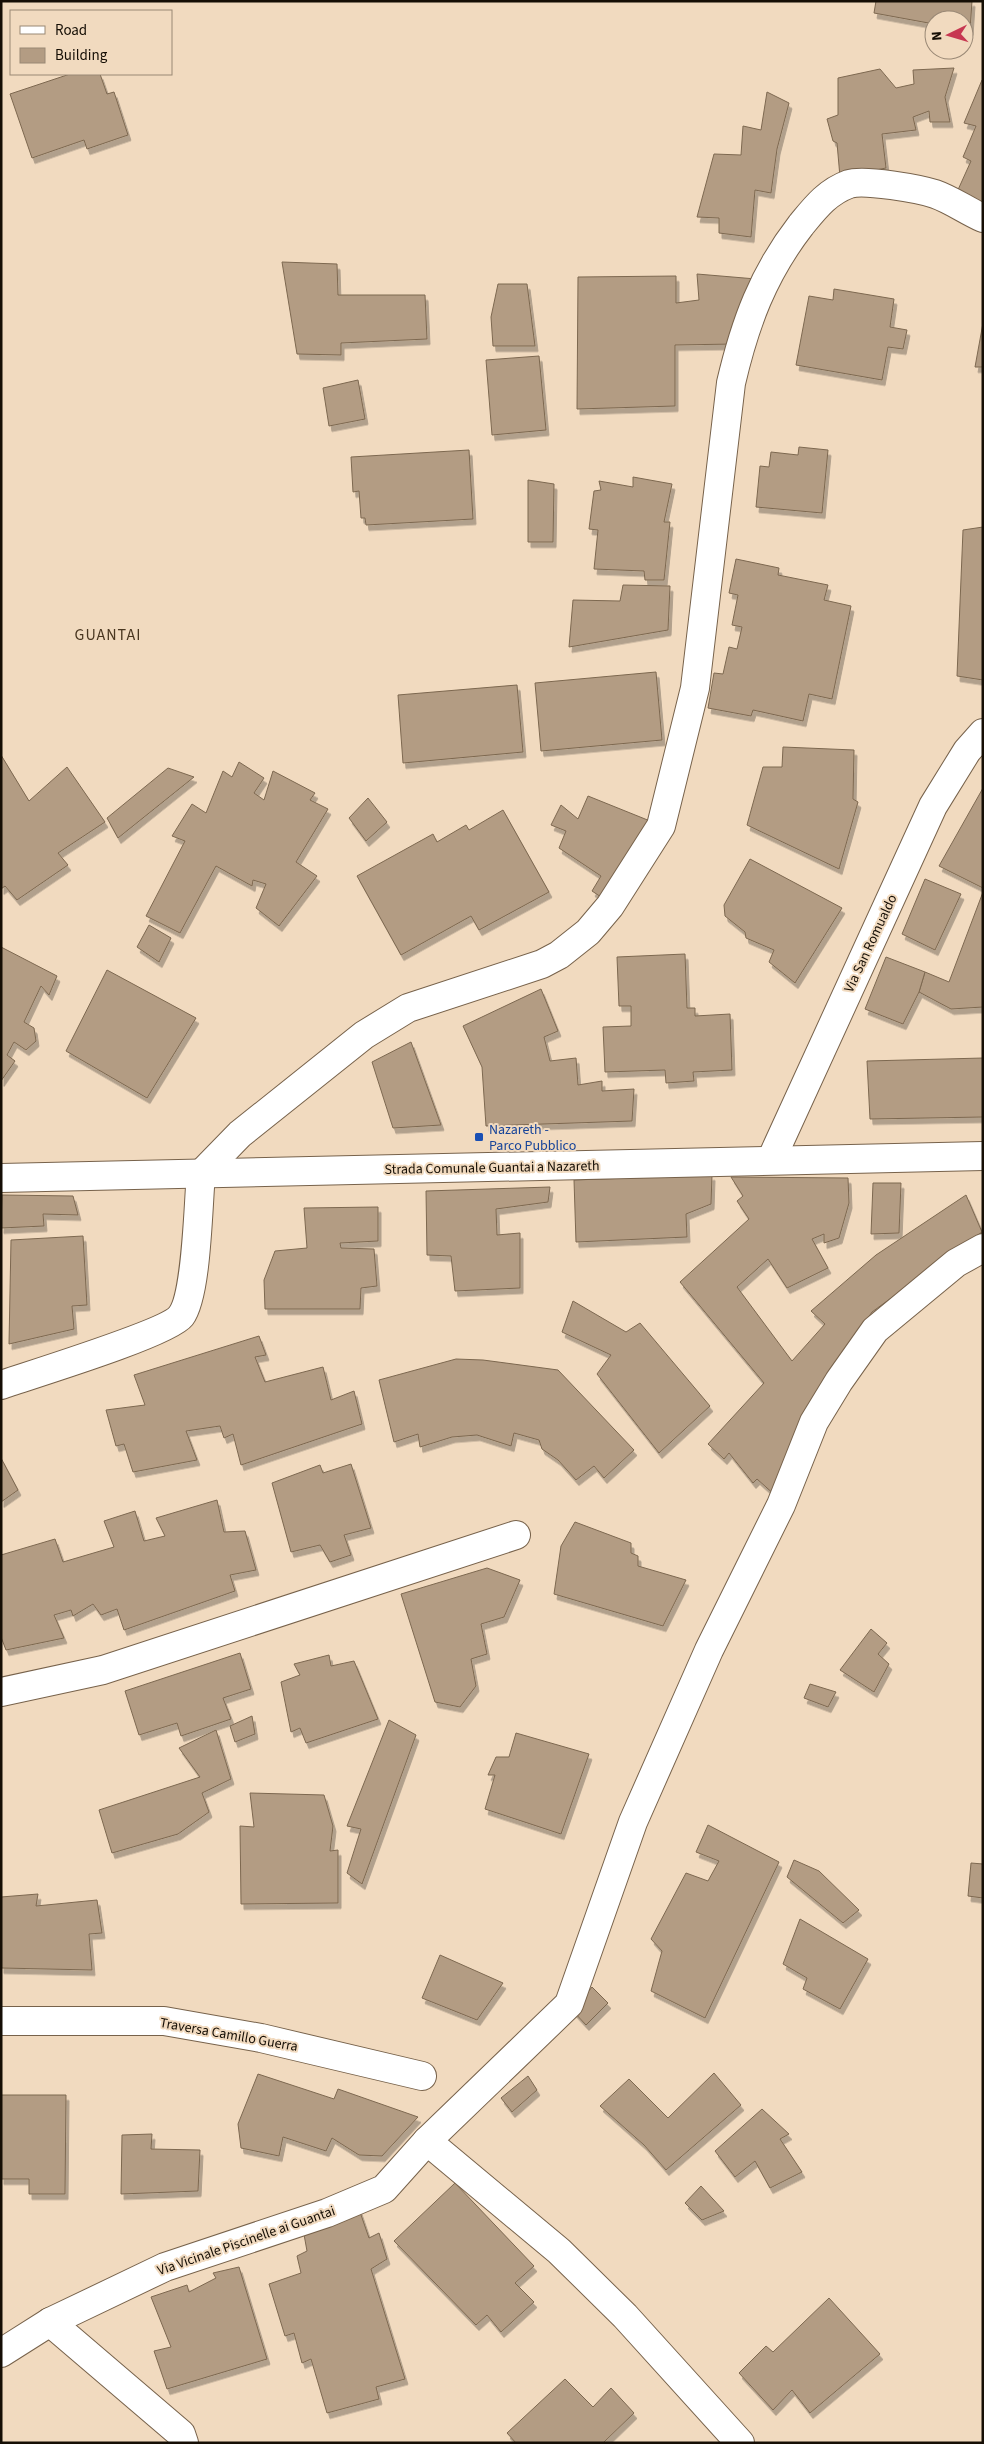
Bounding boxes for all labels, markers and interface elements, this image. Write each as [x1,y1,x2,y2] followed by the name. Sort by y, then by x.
[10,10,172,75] legend
[924,10,974,60] north arrow
[55,20,87,41] text: Road
[927,31,947,42] text: N
[55,45,108,66] text: Building
[75,624,141,646] district label: GUANTAI
[839,891,902,996] street label: Via San Romualdo
[489,1120,576,1156] place label: Nazareth - Parco Pubblico
[473,1131,485,1143] marker: Nazareth - Parco Pubblico
[384,1156,600,1180] street label: Strada Comunale Guantai a Nazareth
[158,2013,299,2057] street label: Traversa Camillo Guerra
[155,2201,338,2281] street label: Via Vicinale Piscinelle ai Guantai

